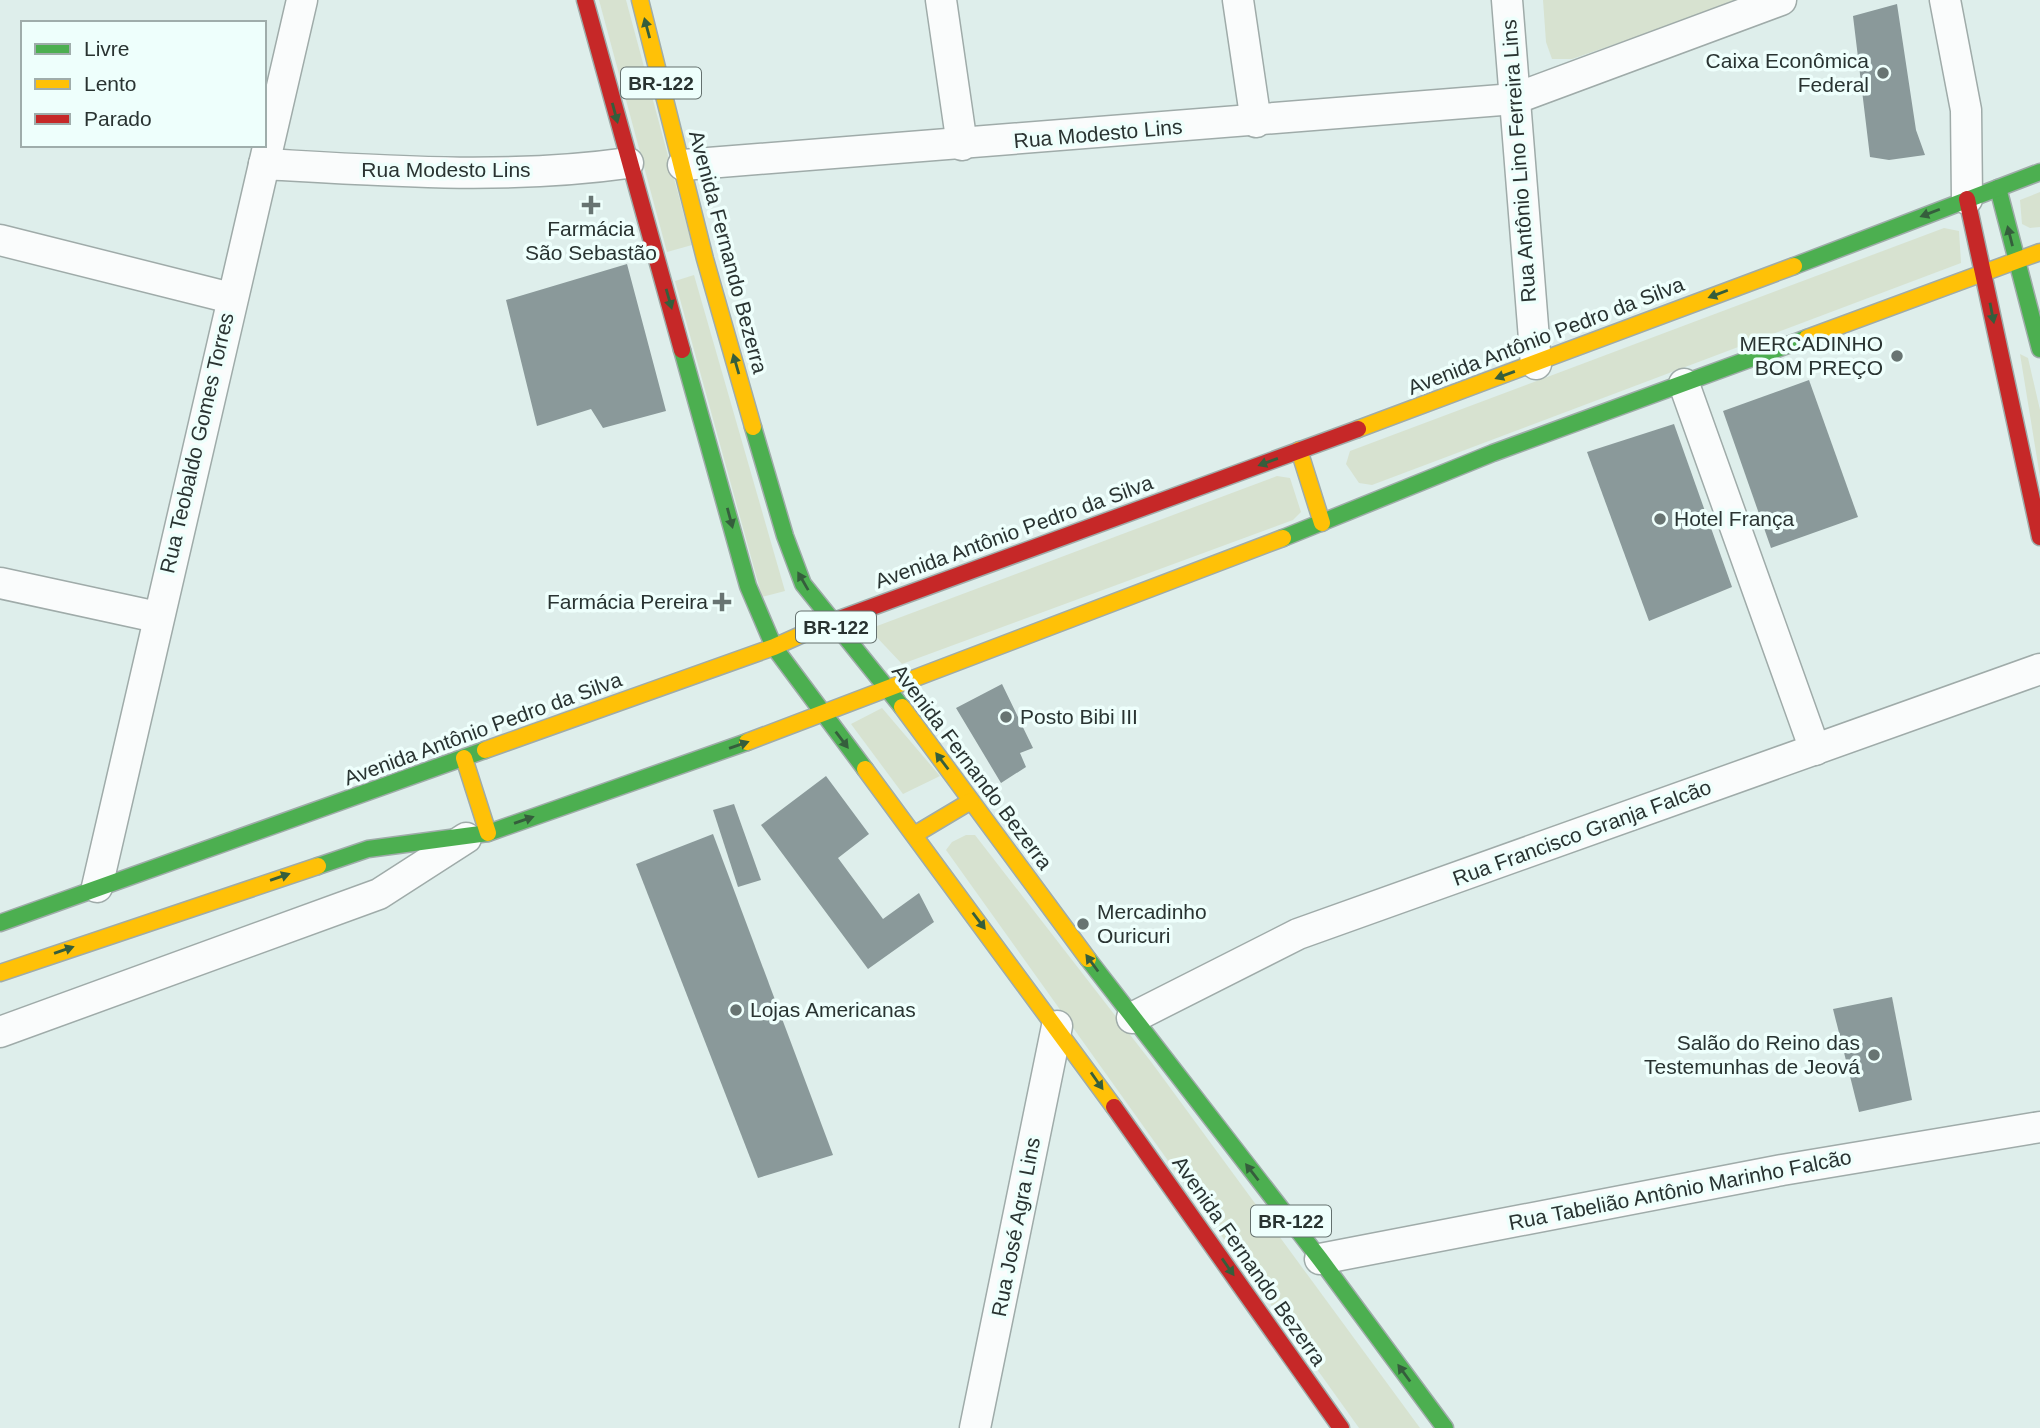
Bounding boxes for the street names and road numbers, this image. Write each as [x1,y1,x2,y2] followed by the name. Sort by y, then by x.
[1497,19,1540,303] street label: Rua Antônio Lino Ferreira Lins
[621,68,701,99] road number: BR-122
[1013,115,1183,152] street label: Rua Modesto Lins
[685,128,772,376] street label: Avenida Fernando Bezerra
[361,158,531,181] street label: Rua Modesto Lins
[1405,272,1687,399] street label: Avenida Antônio Pedro da Silva
[155,310,238,575] street label: Rua Teobaldo Gomes Torres
[872,470,1156,593] street label: Avenida Antônio Pedro da Silva
[796,612,876,642] road number: BR-122
[888,660,1057,874] street label: Avenida Fernando Bezerra
[341,667,625,790] street label: Avenida Antônio Pedro da Silva
[1450,775,1714,890] street label: Rua Francisco Granja Falcão
[987,1135,1044,1318] street label: Rua José Agra Lins
[1507,1145,1853,1234] street label: Rua Tabelião Antônio Marinho Falcão
[1168,1151,1331,1370] street label: Avenida Fernando Bezerra
[1251,1205,1331,1236] road number: BR-122

